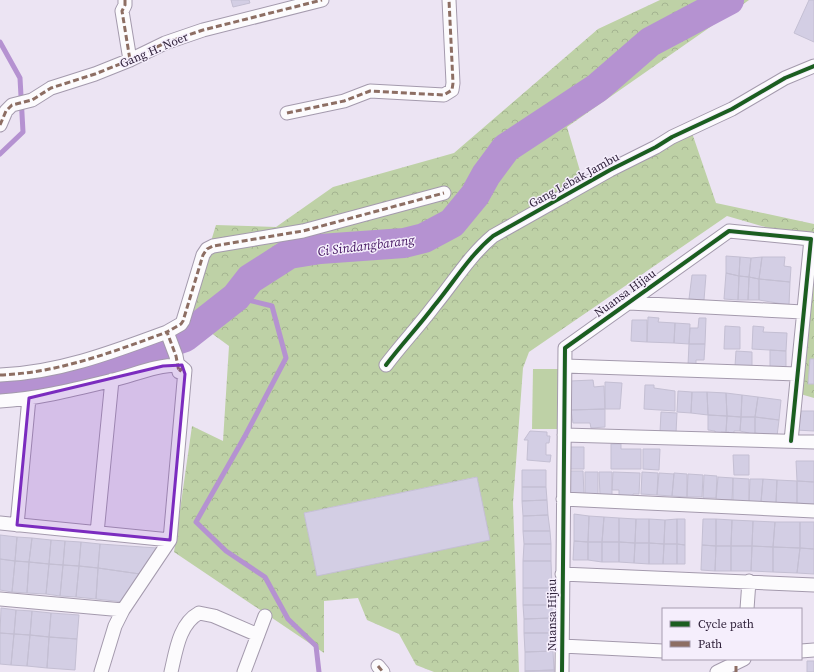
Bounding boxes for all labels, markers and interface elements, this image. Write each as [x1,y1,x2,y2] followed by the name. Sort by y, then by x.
[117,28,191,72] street label: Gang H. Noer
[526,149,622,211] street label: Gang Lebak Jambu
[317,231,416,260] water label: Ci Sindangbarang
[591,265,659,321] street label: Nuansa Hijau
[544,579,560,651] street label: Nuansa Hijau
[662,608,802,660] legend
[698,616,754,632] text: Cycle path
[698,636,722,652] text: Path

